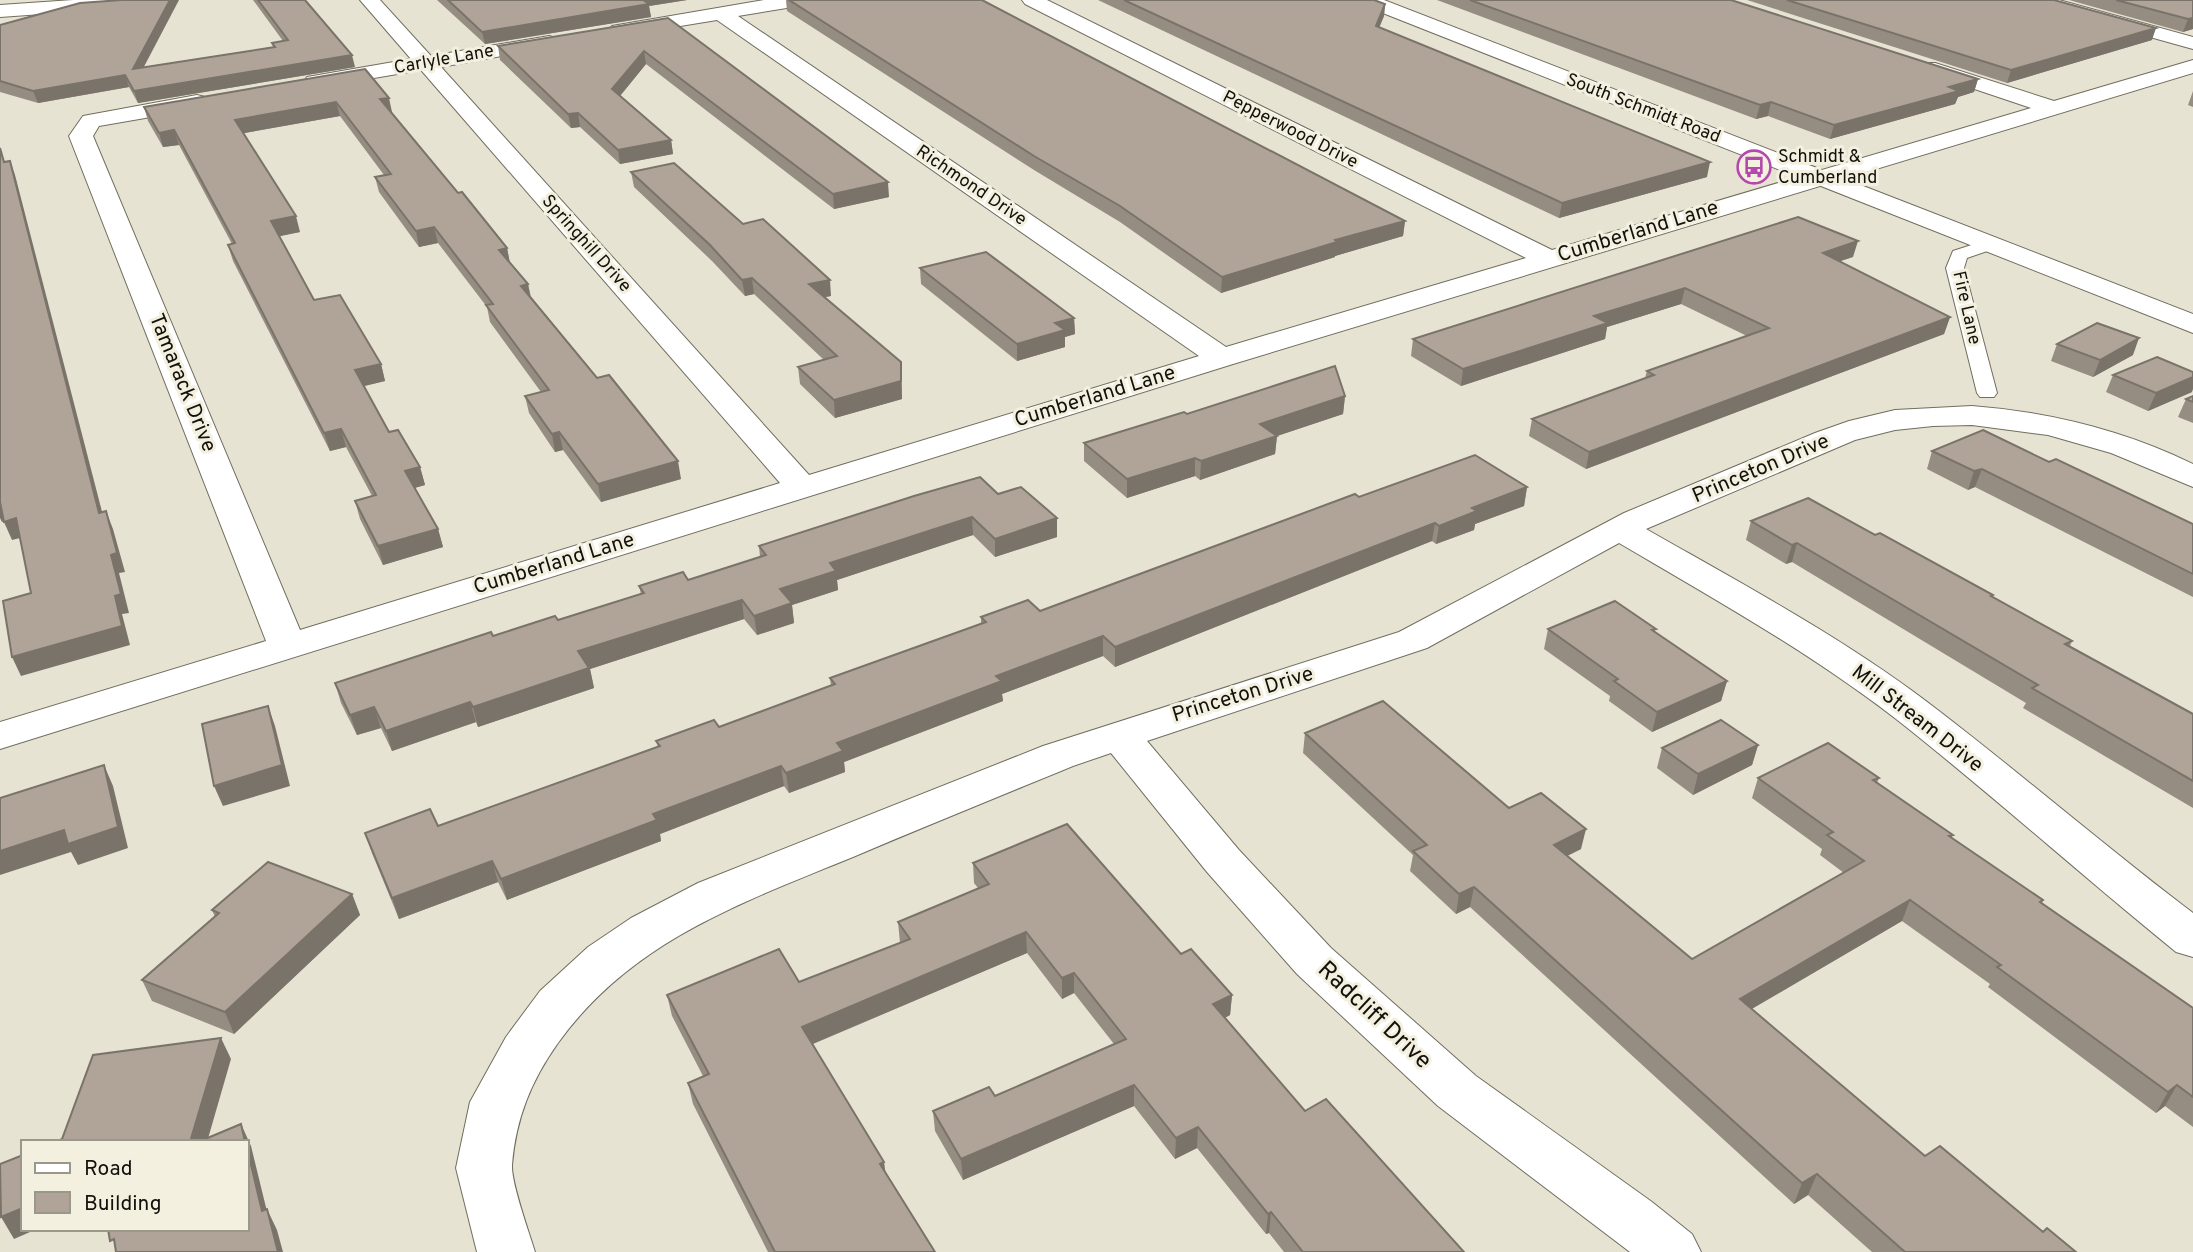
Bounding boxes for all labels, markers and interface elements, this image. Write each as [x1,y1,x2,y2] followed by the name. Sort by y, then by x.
[392,40,496,80] street label: Carlyle Lane
[1562,69,1724,149] street label: South Schmidt Road
[1218,86,1362,174] street label: Pepperwood Drive
[911,140,1031,232] street label: Richmond Drive
[1778,146,1877,190] place label: Schmidt & Cumberland
[1735,148,1773,186] bus stop icon: Schmidt & Cumberland
[536,190,636,298] street label: Springhill Drive
[1554,195,1722,269] street label: Cumberland Lane
[1946,269,1986,347] street label: Fire Lane
[142,310,222,456] street label: Tamarack Drive
[1011,360,1179,434] street label: Cumberland Lane
[1688,428,1834,510] street label: Princeton Drive
[470,527,638,601] street label: Cumberland Lane
[1846,659,1988,779] street label: Mill Stream Drive
[1169,661,1317,729] street label: Princeton Drive
[1311,955,1437,1077] street label: Radcliff Drive
[21,1140,248,1231] legend
[84,1156,133,1183] text: Road
[84,1191,162,1218] text: Building

